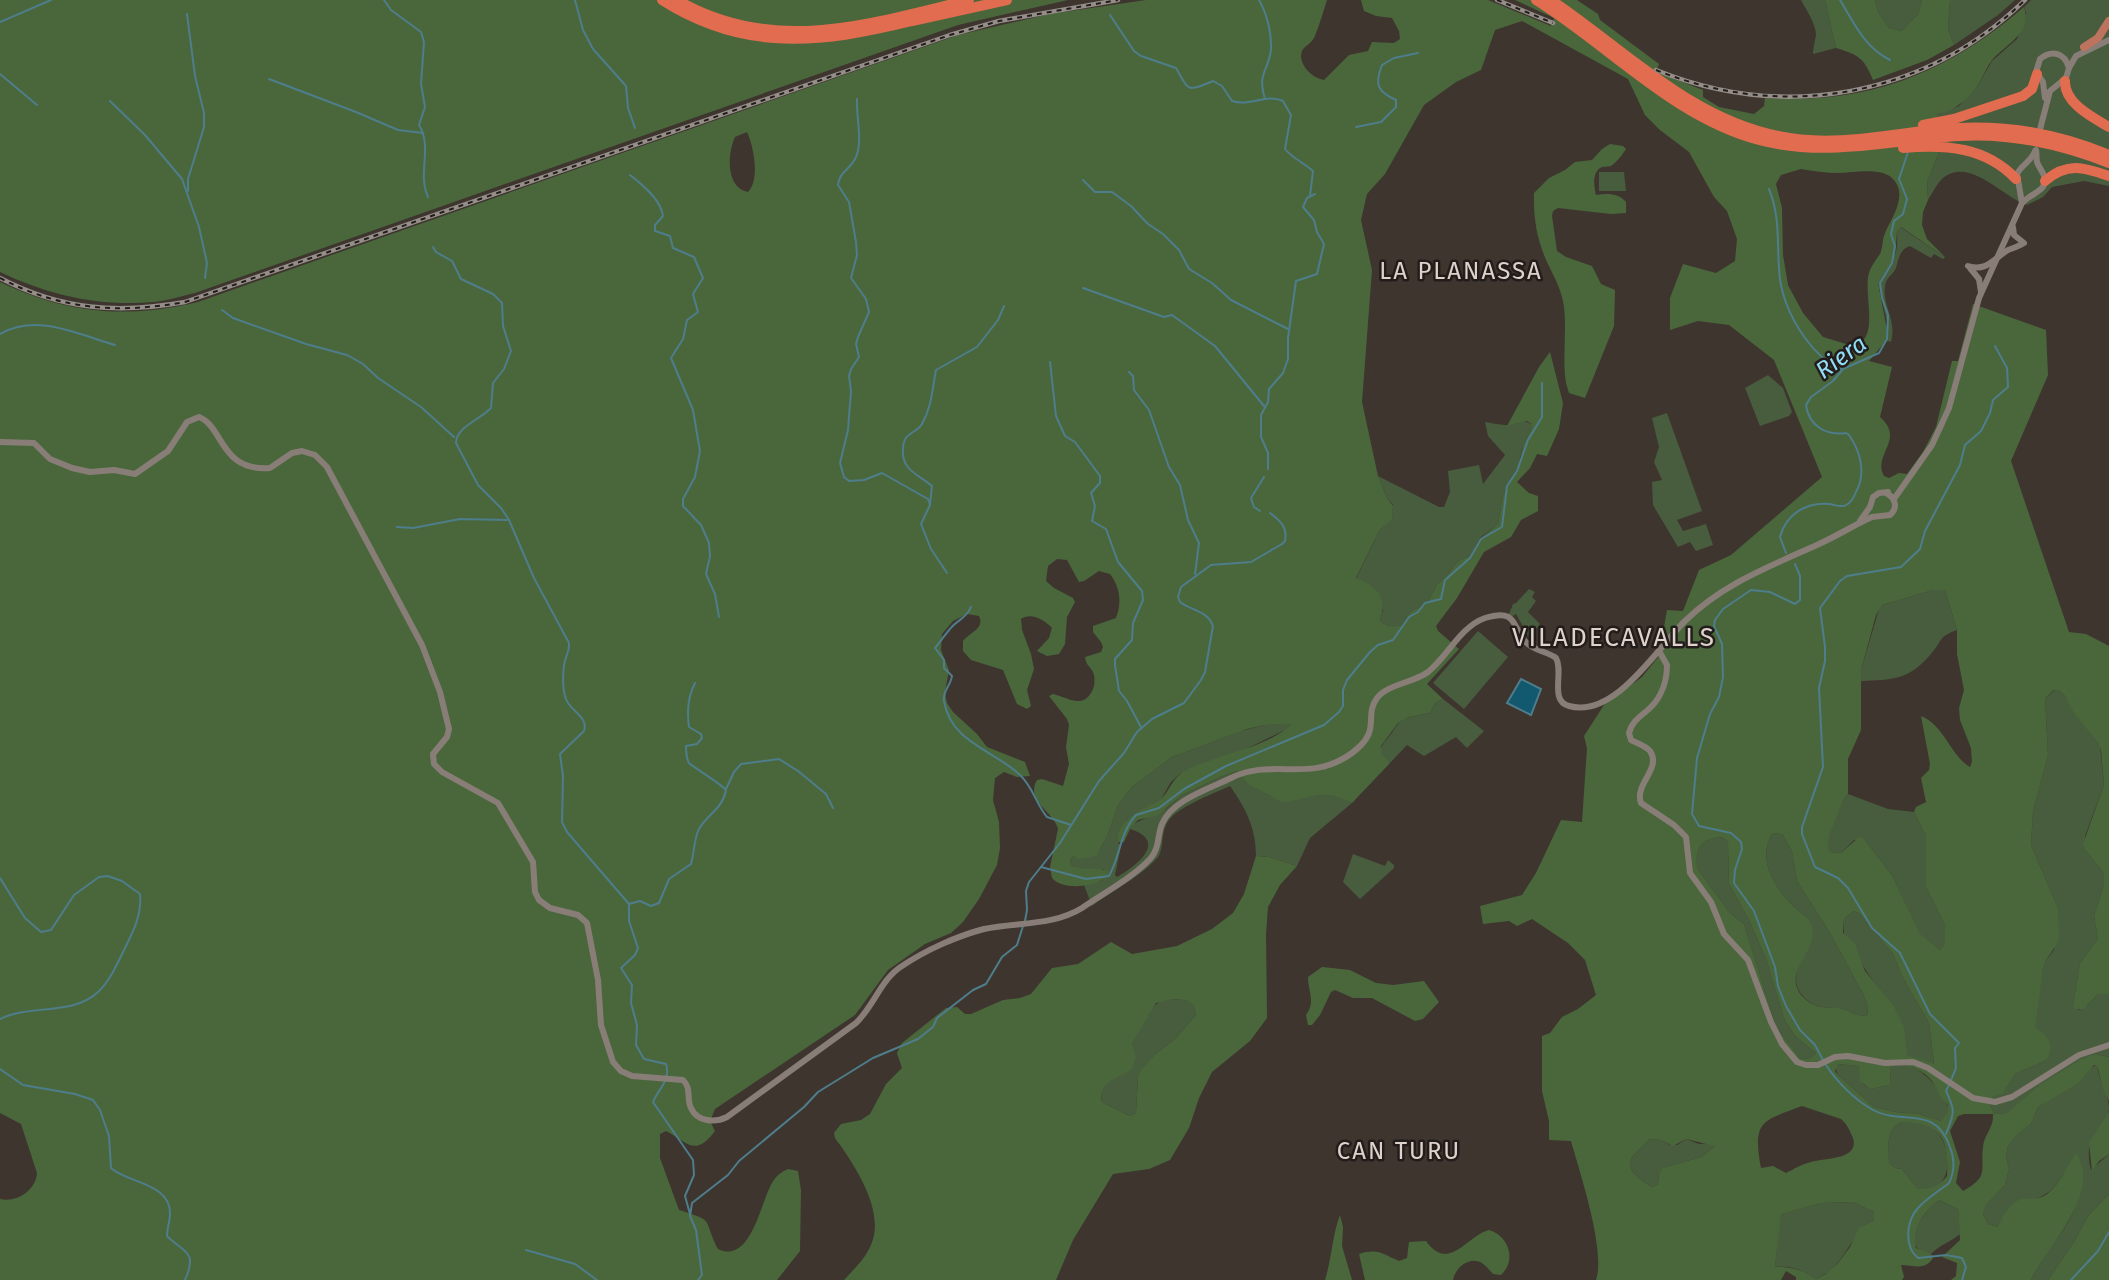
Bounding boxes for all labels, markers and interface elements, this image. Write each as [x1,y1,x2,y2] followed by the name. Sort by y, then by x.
[1379,257,1543,285] district label: LA PLANASSA
[1810,329,1872,385] water label: Riera
[1512,622,1716,653] district label: VILADECAVALLS
[1337,1137,1461,1165] district label: CAN TURU

